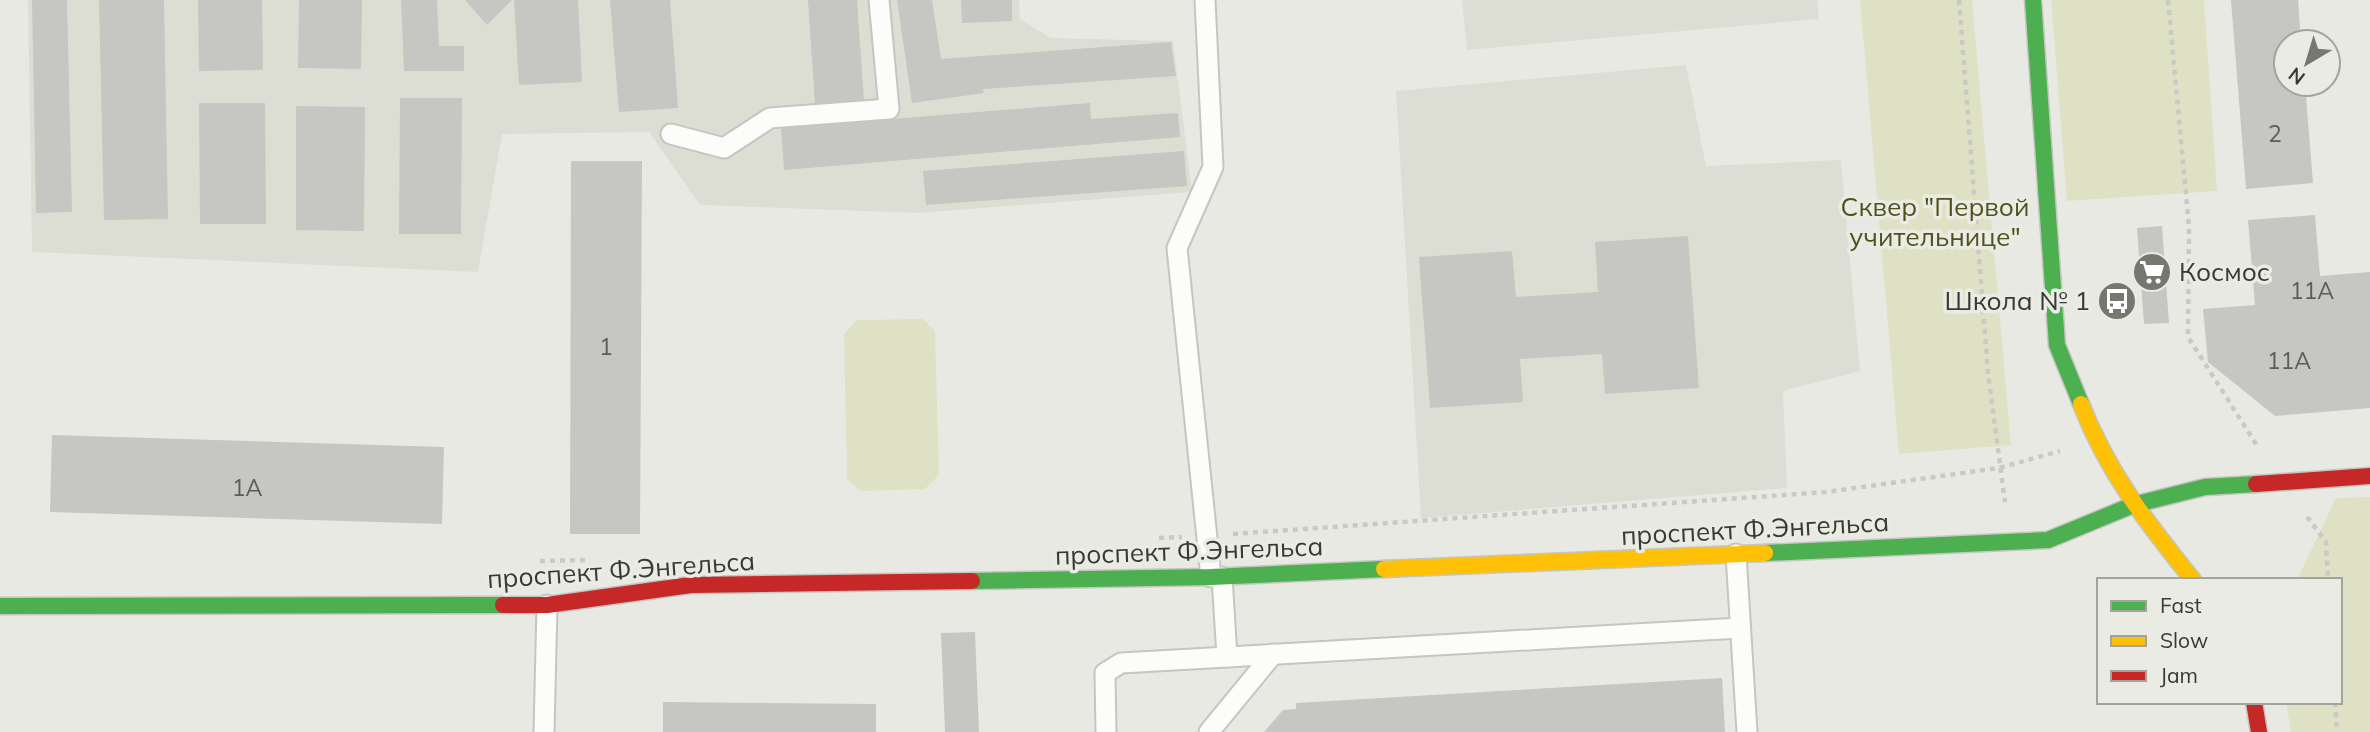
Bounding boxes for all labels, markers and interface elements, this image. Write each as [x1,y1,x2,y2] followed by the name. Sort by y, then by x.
[2272,28,2342,98] north arrow
[2283,63,2310,90] text: N
[2268,119,2282,148] house number: 2
[1841,190,2029,253] park label: Сквер "Первой учительнице"
[2131,251,2173,293] supermarket icon: Космос
[2179,255,2270,288] place label: Космос
[2290,276,2334,305] house number: 11А
[2096,280,2138,322] bus stop icon: Школа № 1
[1945,284,2090,317] place label: Школа № 1
[599,332,613,361] house number: 1
[2267,346,2311,375] house number: 11А
[232,473,262,502] house number: 1А
[1620,505,1890,552] street label: проспект Ф.Энгельса
[1054,529,1324,572] street label: проспект Ф.Энгельса
[486,544,756,595] street label: проспект Ф.Энгельса
[2097,578,2342,704] legend
[2160,592,2202,618] text: Fast
[2160,627,2208,653] text: Slow
[2160,662,2198,688] text: Jam

